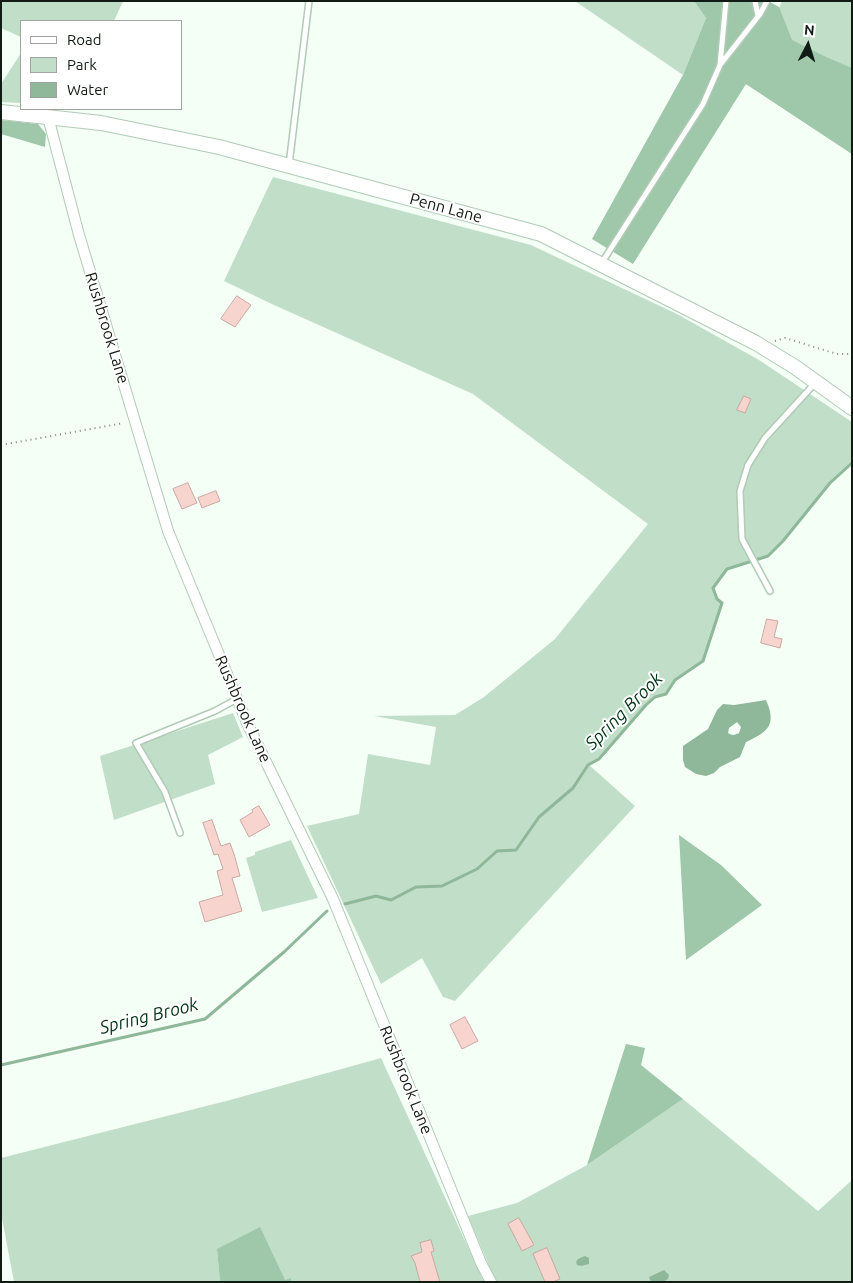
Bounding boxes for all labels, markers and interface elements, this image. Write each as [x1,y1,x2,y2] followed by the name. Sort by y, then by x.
[20,20,182,110] legend
[783,20,833,70] north arrow
[803,22,815,38] text: N
[67,31,102,48] text: Road
[67,56,97,73] text: Park
[67,81,108,98] text: Water
[408,189,484,227] street label: Penn Lane
[81,270,133,386] street label: Rushbrook Lane
[211,652,275,766] street label: Rushbrook Lane
[581,668,667,754] water label: Spring Brook
[97,993,201,1039] water label: Spring Brook
[375,1023,437,1137] street label: Rushbrook Lane

